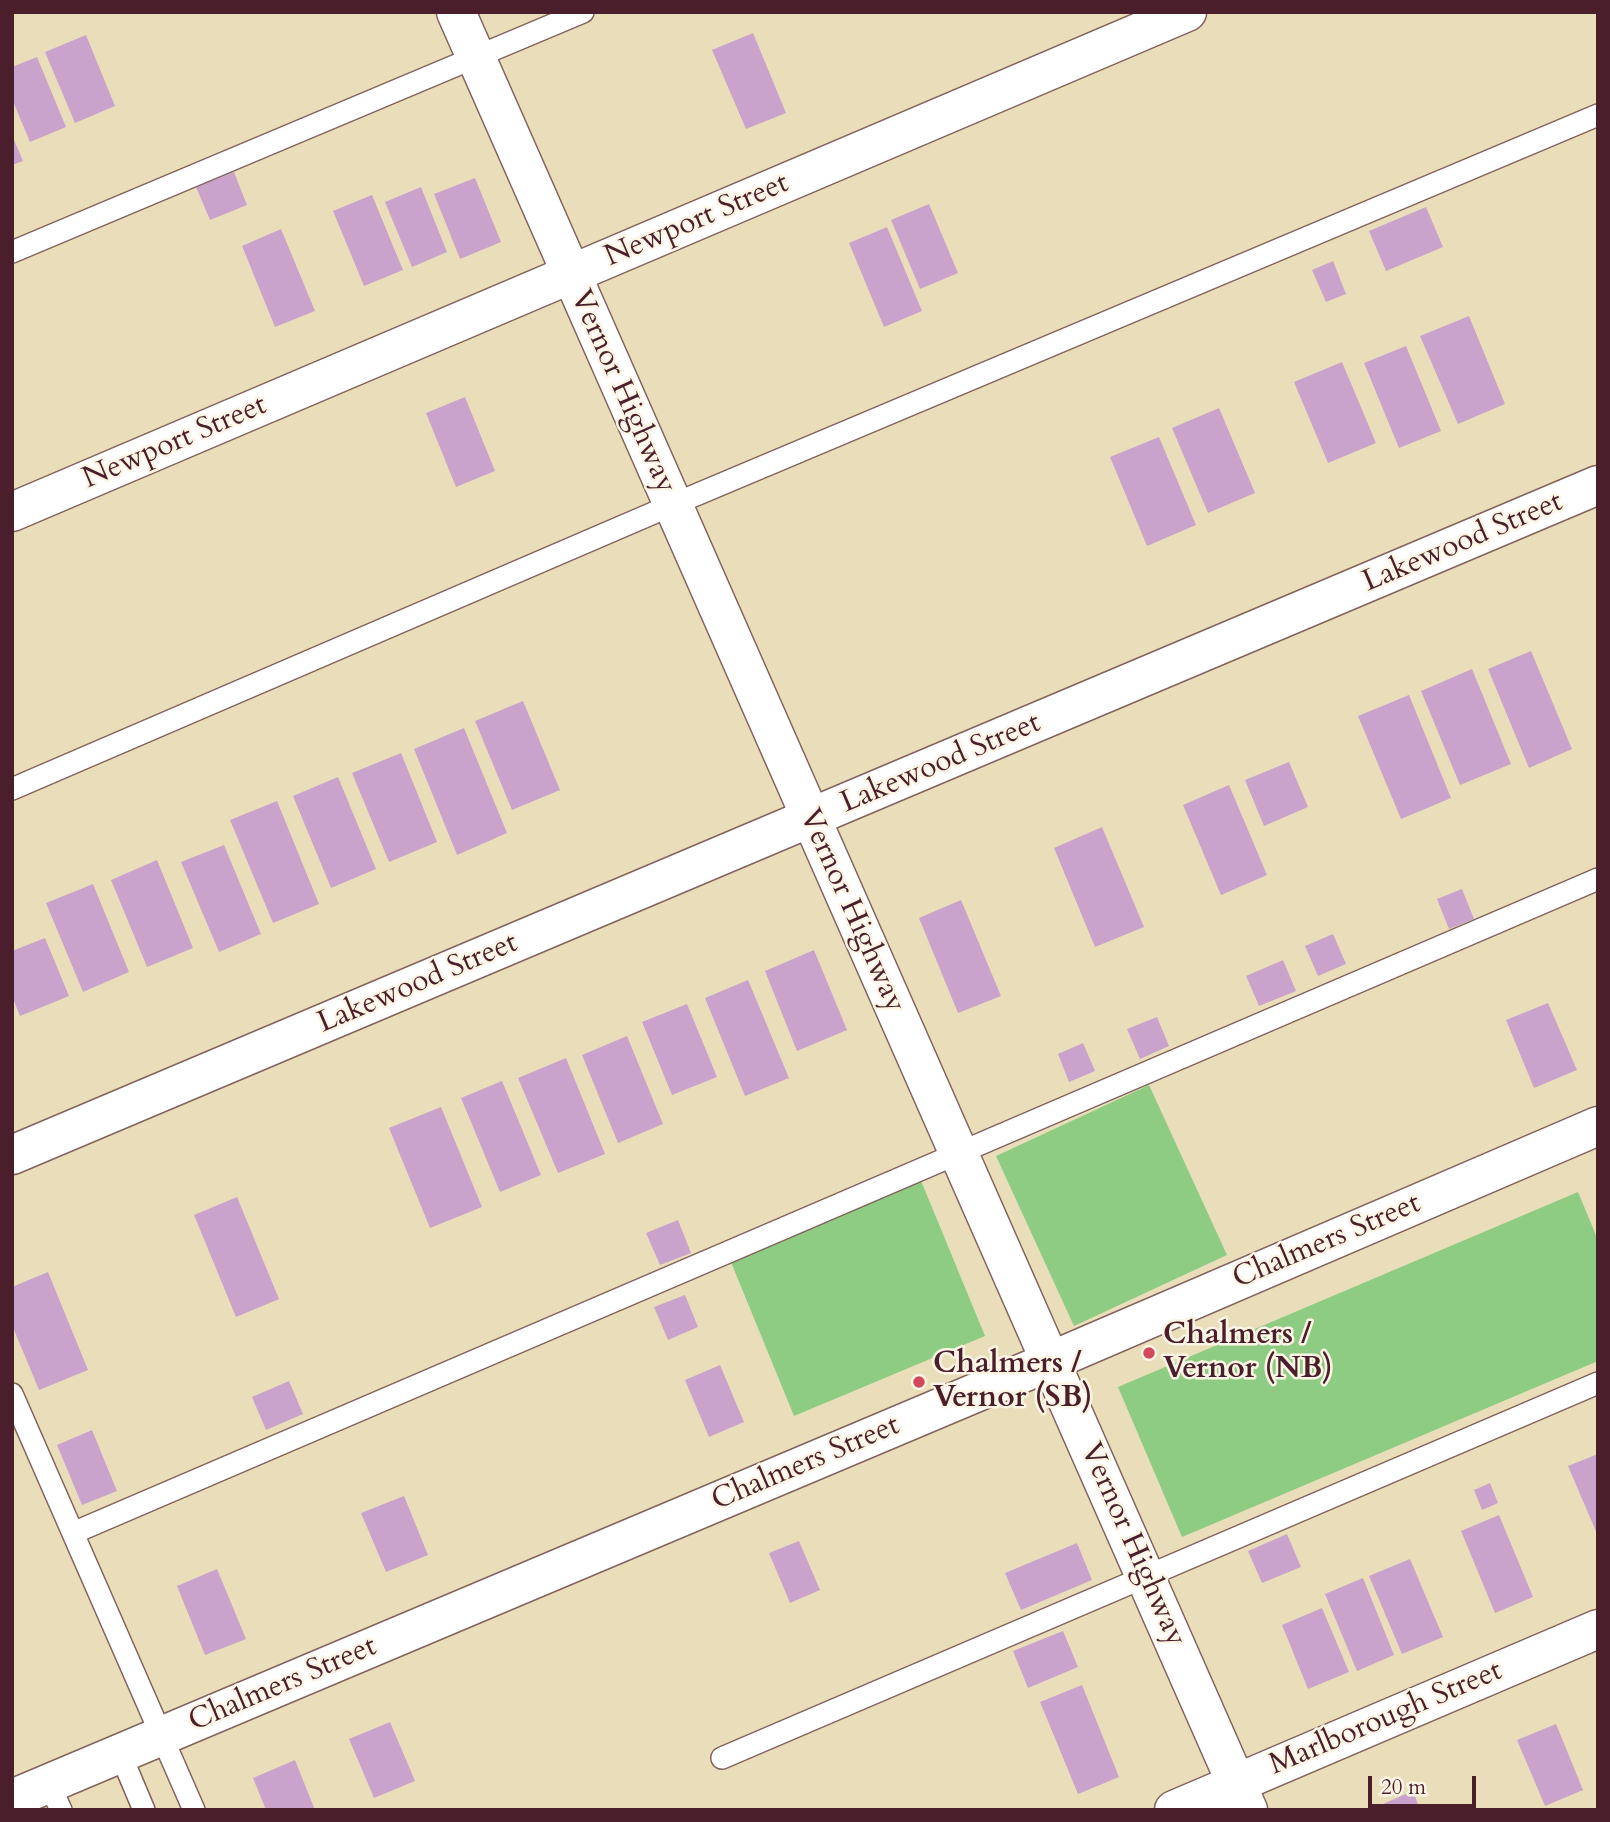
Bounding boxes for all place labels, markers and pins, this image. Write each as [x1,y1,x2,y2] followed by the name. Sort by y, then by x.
[1163,1318,1333,1388] place label: Chalmers / Vernor (NB)
[1141,1345,1157,1361] marker: Chalmers / Vernor (NB)
[933,1347,1093,1418] place label: Chalmers / Vernor (SB)
[911,1374,927,1390] marker: Chalmers / Vernor (SB)

